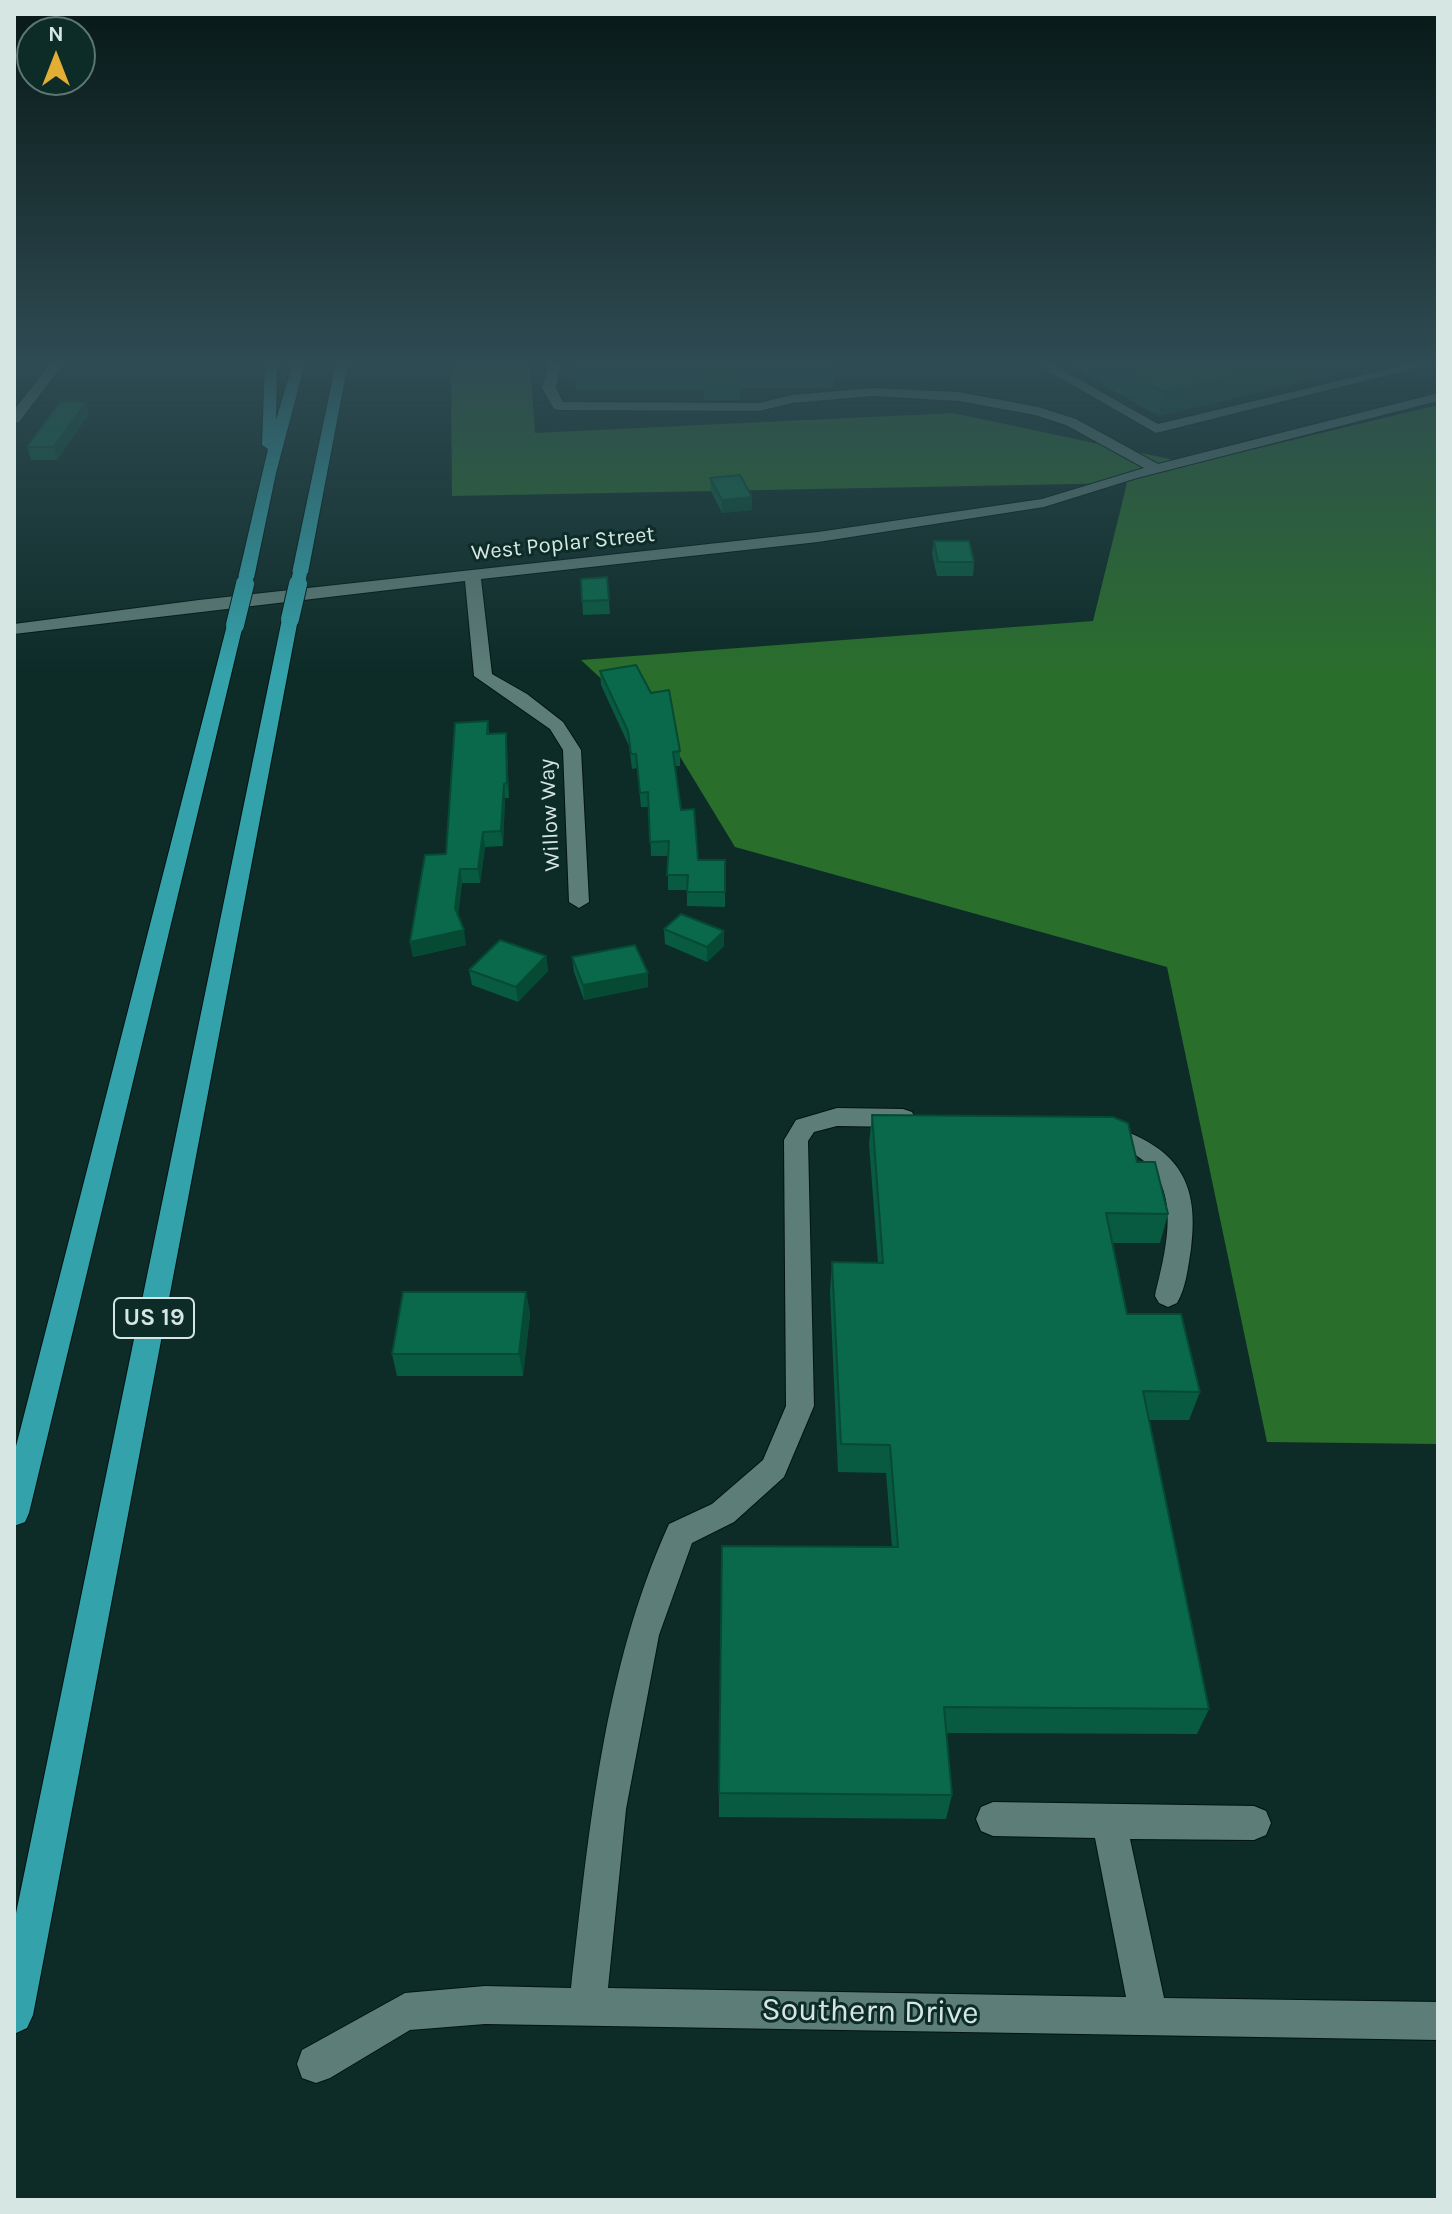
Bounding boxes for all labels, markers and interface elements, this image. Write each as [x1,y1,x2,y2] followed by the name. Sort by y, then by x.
[16,16,96,96] north arrow
[48,21,64,47] text: N
[470,521,656,567] street label: West Poplar Street
[534,758,566,872] street label: Willow Way
[114,1298,194,1338] road number: US 19
[761,1991,979,2033] street label: Southern Drive

